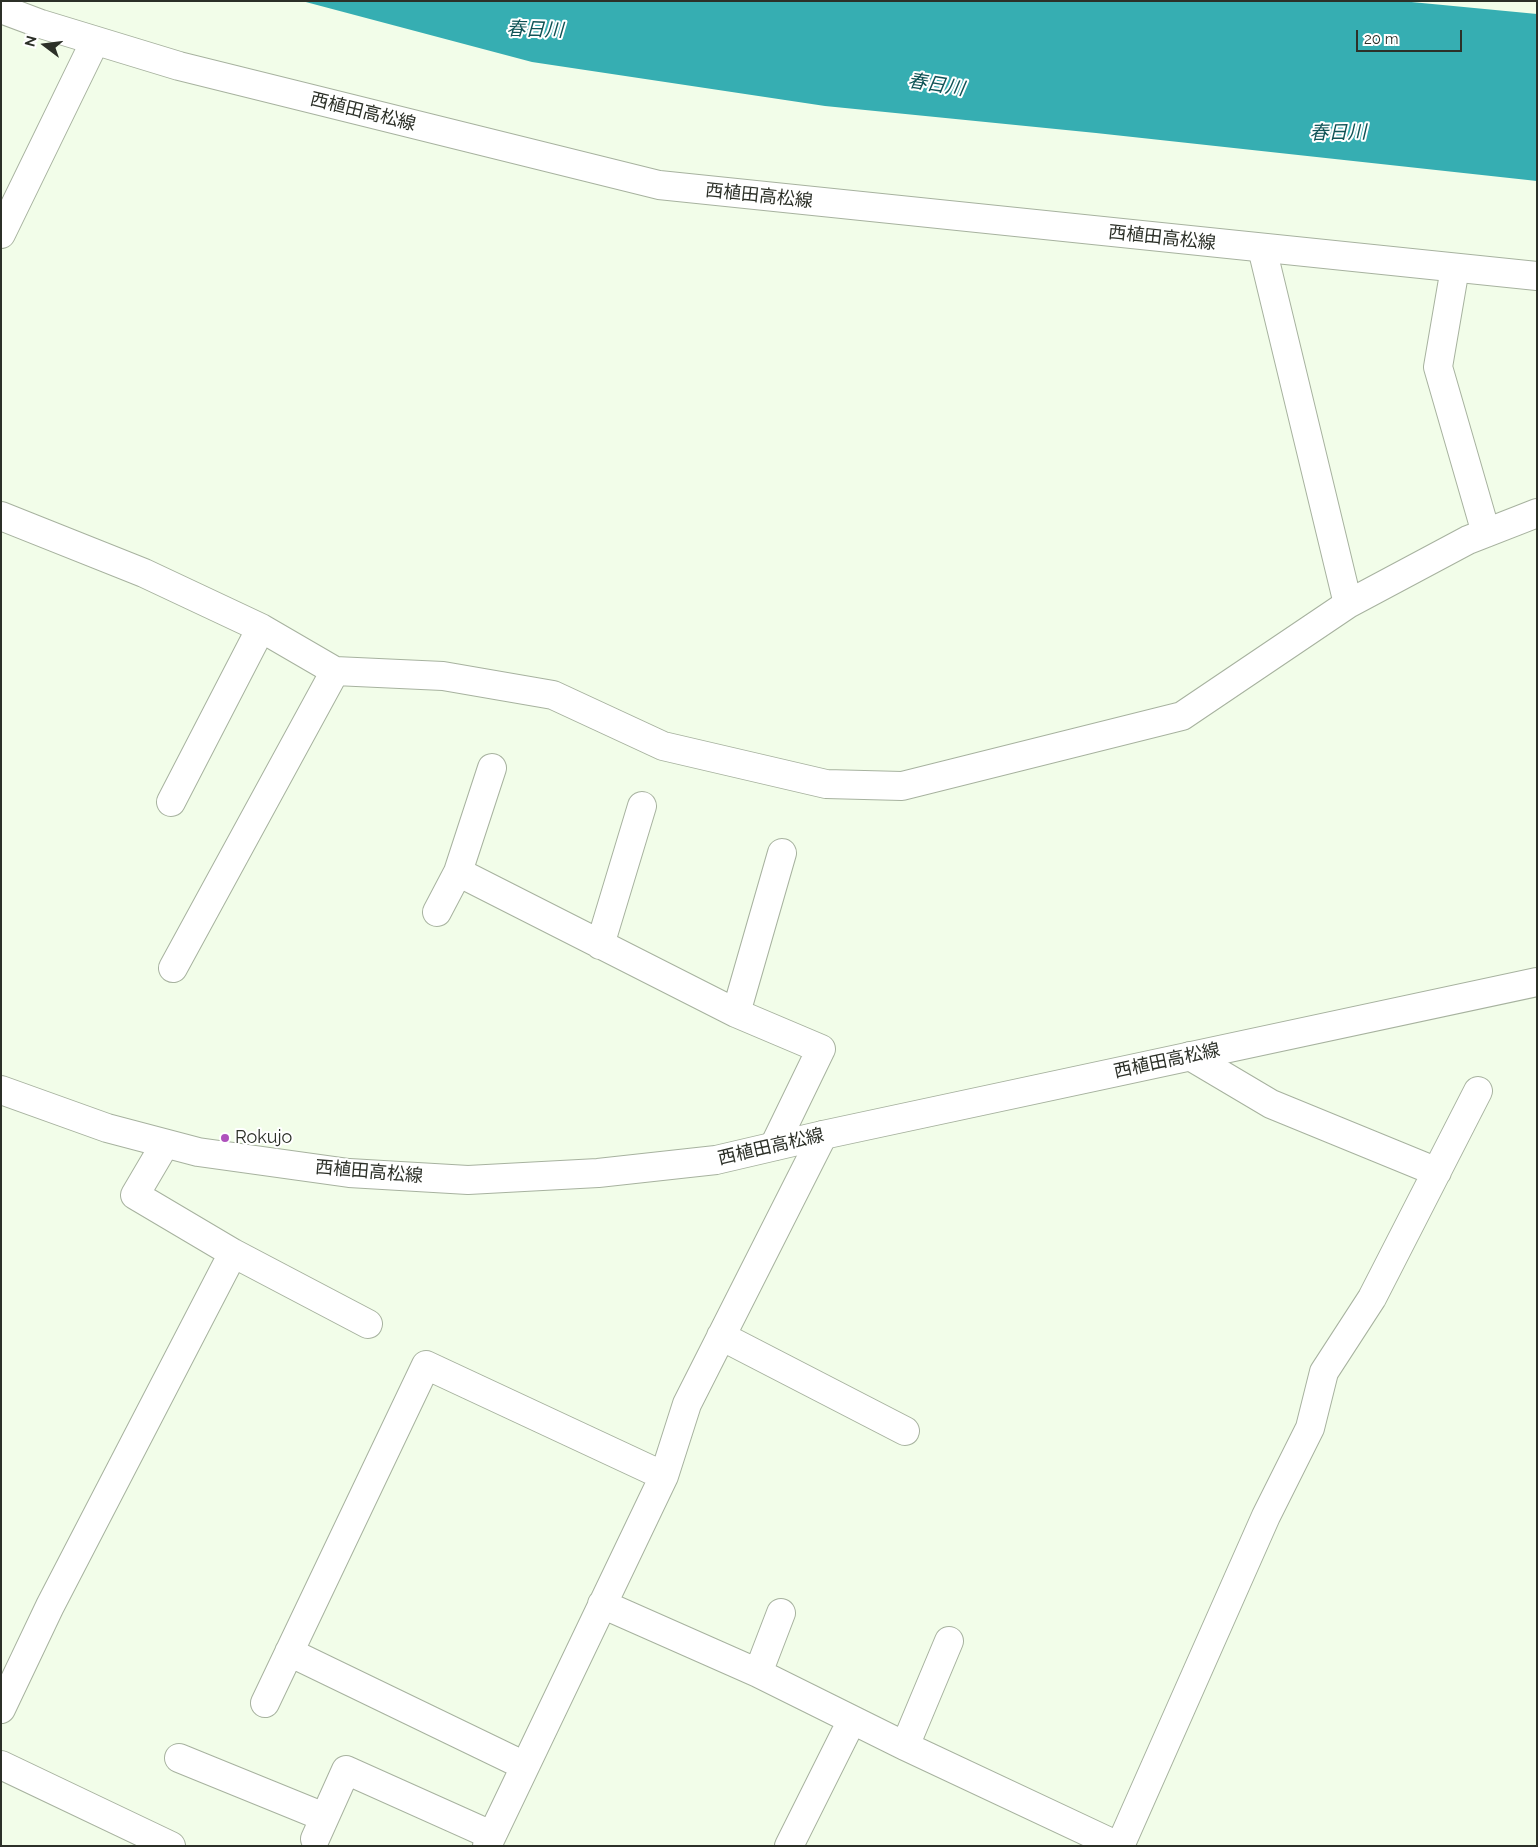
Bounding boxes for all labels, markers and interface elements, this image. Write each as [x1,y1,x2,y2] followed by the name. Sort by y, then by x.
[506,18,564,42] water label: 春日川
[20,20,70,70] north arrow
[1358,20,1464,52] scale bar
[1364,30,1399,48] text: 20 m
[21,34,40,48] text: N
[906,69,966,101] water label: 春日川
[308,88,418,136] street label: 西植田高松線
[1309,121,1367,145] water label: 春日川
[704,180,814,212] street label: 西植田高松線
[1107,222,1217,254] street label: 西植田高松線
[1112,1039,1222,1083] street label: 西植田高松線
[716,1124,826,1170] street label: 西植田高松線
[235,1127,292,1149] place label: Rokujo
[219,1132,231,1144] marker: Rokujo
[314,1157,424,1187] street label: 西植田高松線

